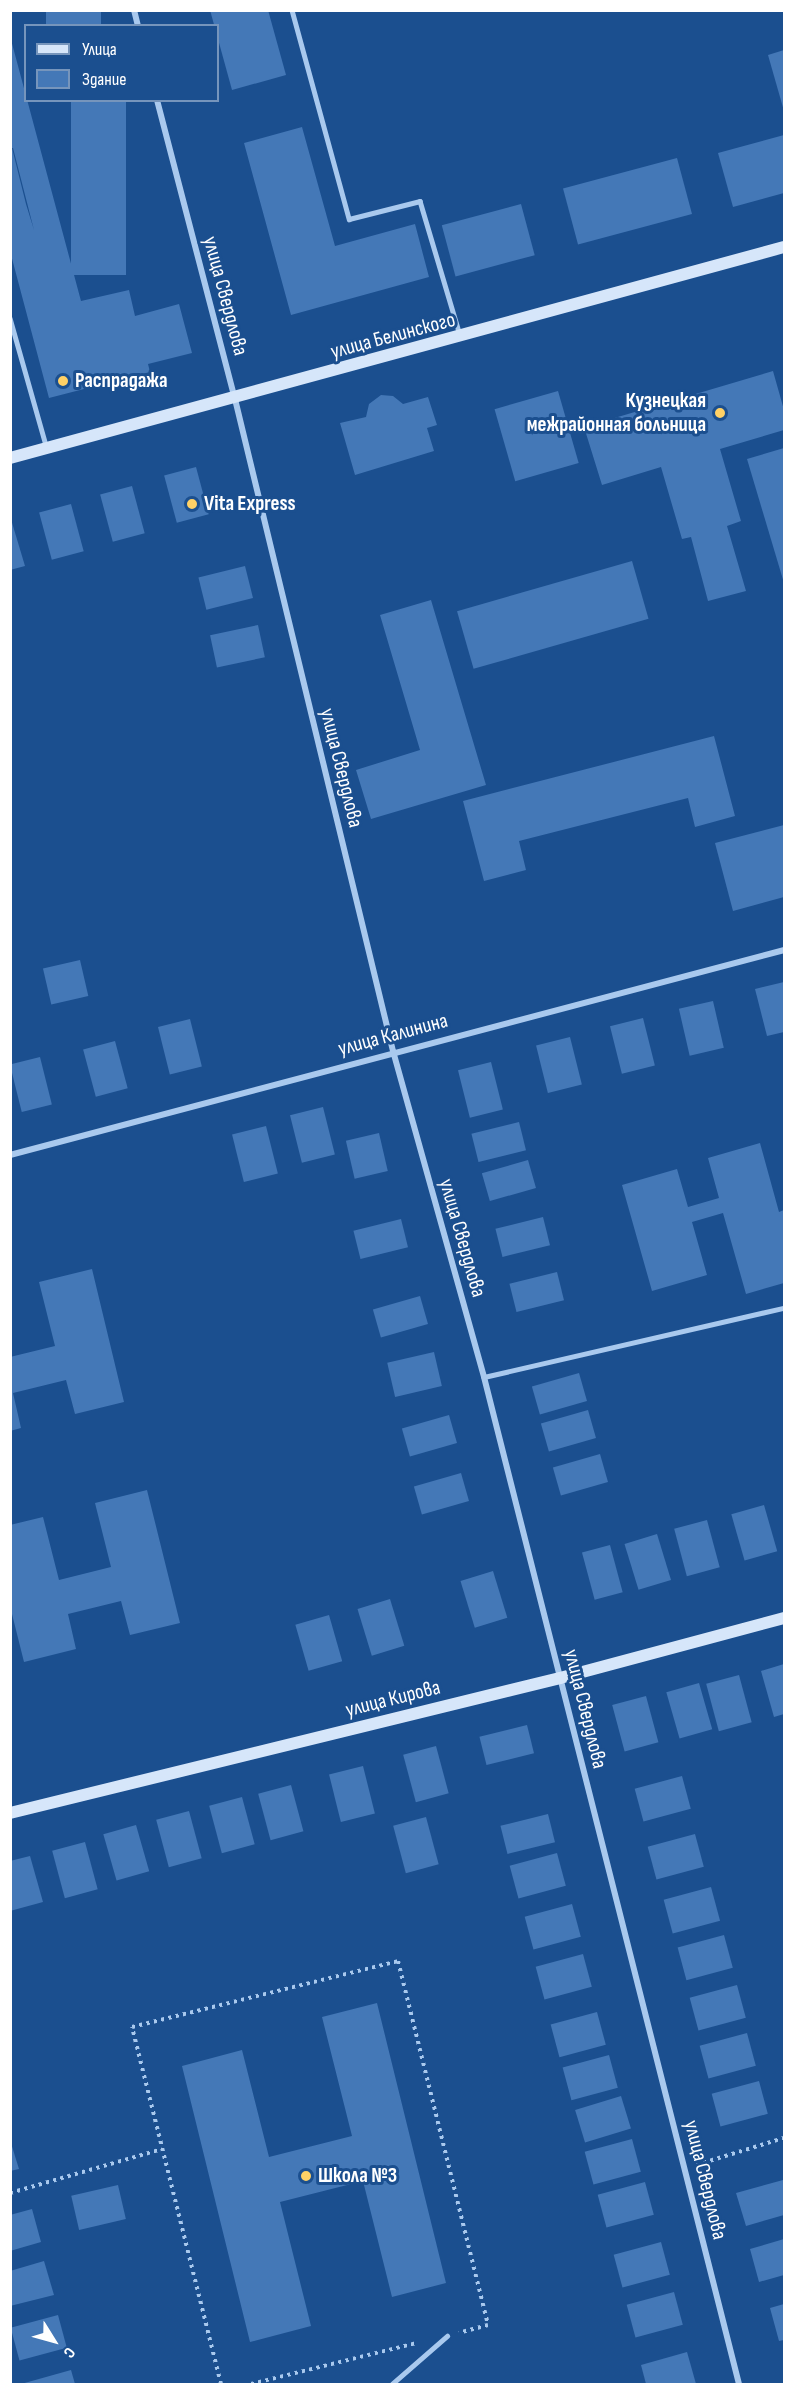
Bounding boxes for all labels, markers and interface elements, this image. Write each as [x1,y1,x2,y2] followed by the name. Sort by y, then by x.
[24,24,219,102] legend
[82,39,117,60] text: Улица
[82,69,127,90] text: Здание
[197,234,253,358] street label: улица Свердлова
[328,307,458,365] street label: улица Белинского
[75,368,168,394] place label: Распрадажа
[56,374,70,388] marker: Распрадажа
[527,388,706,438] place label: Кузнецкая межрайонная больница
[711,404,729,422] marker: Кузнецкая межрайонная больница
[204,491,295,517] place label: Vita Express
[185,497,199,511] marker: Vita Express
[314,706,368,830] street label: улица Свердлова
[336,1008,450,1062] street label: улица Калинина
[433,1176,491,1300] street label: улица Свердлова
[558,1647,612,1771] street label: улица Свердлова
[343,1675,443,1723] street label: улица Кирова
[678,2118,732,2242] street label: улица Свердлова
[318,2163,397,2189] place label: Школа №3
[299,2169,313,2183] marker: Школа №3
[24,2311,84,2371] north arrow
[59,2343,79,2361] text: С

